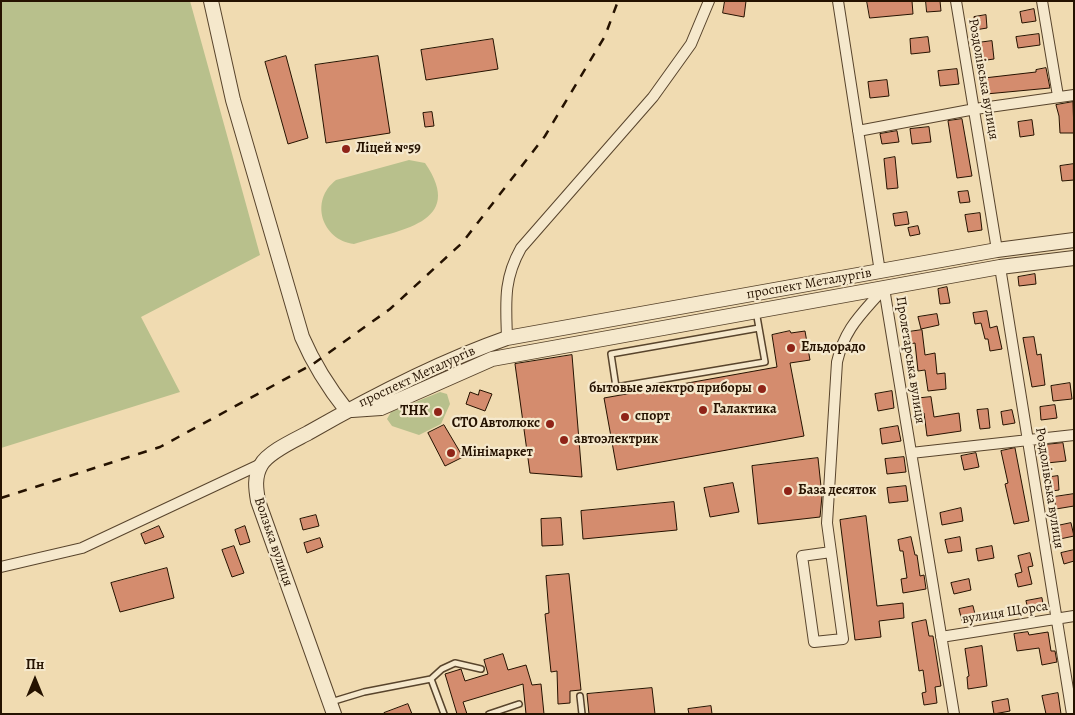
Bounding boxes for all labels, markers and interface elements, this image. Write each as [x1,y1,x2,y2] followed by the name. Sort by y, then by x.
[964,17,1002,141] street label: Роздолівська вулиця
[356,141,421,157] place label: Ліцей №59
[340,143,352,155] marker: Ліцей №59
[745,265,873,303] street label: проспект Металургів
[892,295,928,425] street label: Пролетарська вулиця
[801,340,866,356] place label: Ельдорадо
[785,342,797,354] marker: Ельдорадо
[356,343,478,411] street label: проспект Металургів
[589,381,752,397] place label: бытовые электро приборы
[756,383,768,395] marker: бытовые электро приборы
[713,402,777,418] place label: Галактика
[400,404,428,420] place label: ТНК
[697,404,709,416] marker: Галактика
[432,406,444,418] marker: ТНК
[635,409,670,425] place label: спорт
[619,411,631,423] marker: спорт
[452,416,540,432] place label: СТО Автолюкс
[544,418,556,430] marker: СТО Автолюкс
[1031,426,1067,550] street label: Роздолівська вулиця
[574,432,658,448] place label: автоэлектрик
[558,434,570,446] marker: автоэлектрик
[461,445,533,461] place label: Мінімаркет
[445,447,457,459] marker: Мінімаркет
[798,483,876,499] place label: База десяток
[782,485,794,497] marker: База десяток
[250,495,296,589] street label: Волзька вулиця
[961,598,1049,628] street label: вулиця Щорса
[10,655,60,705] north arrow
[26,655,44,674] text: Пн

